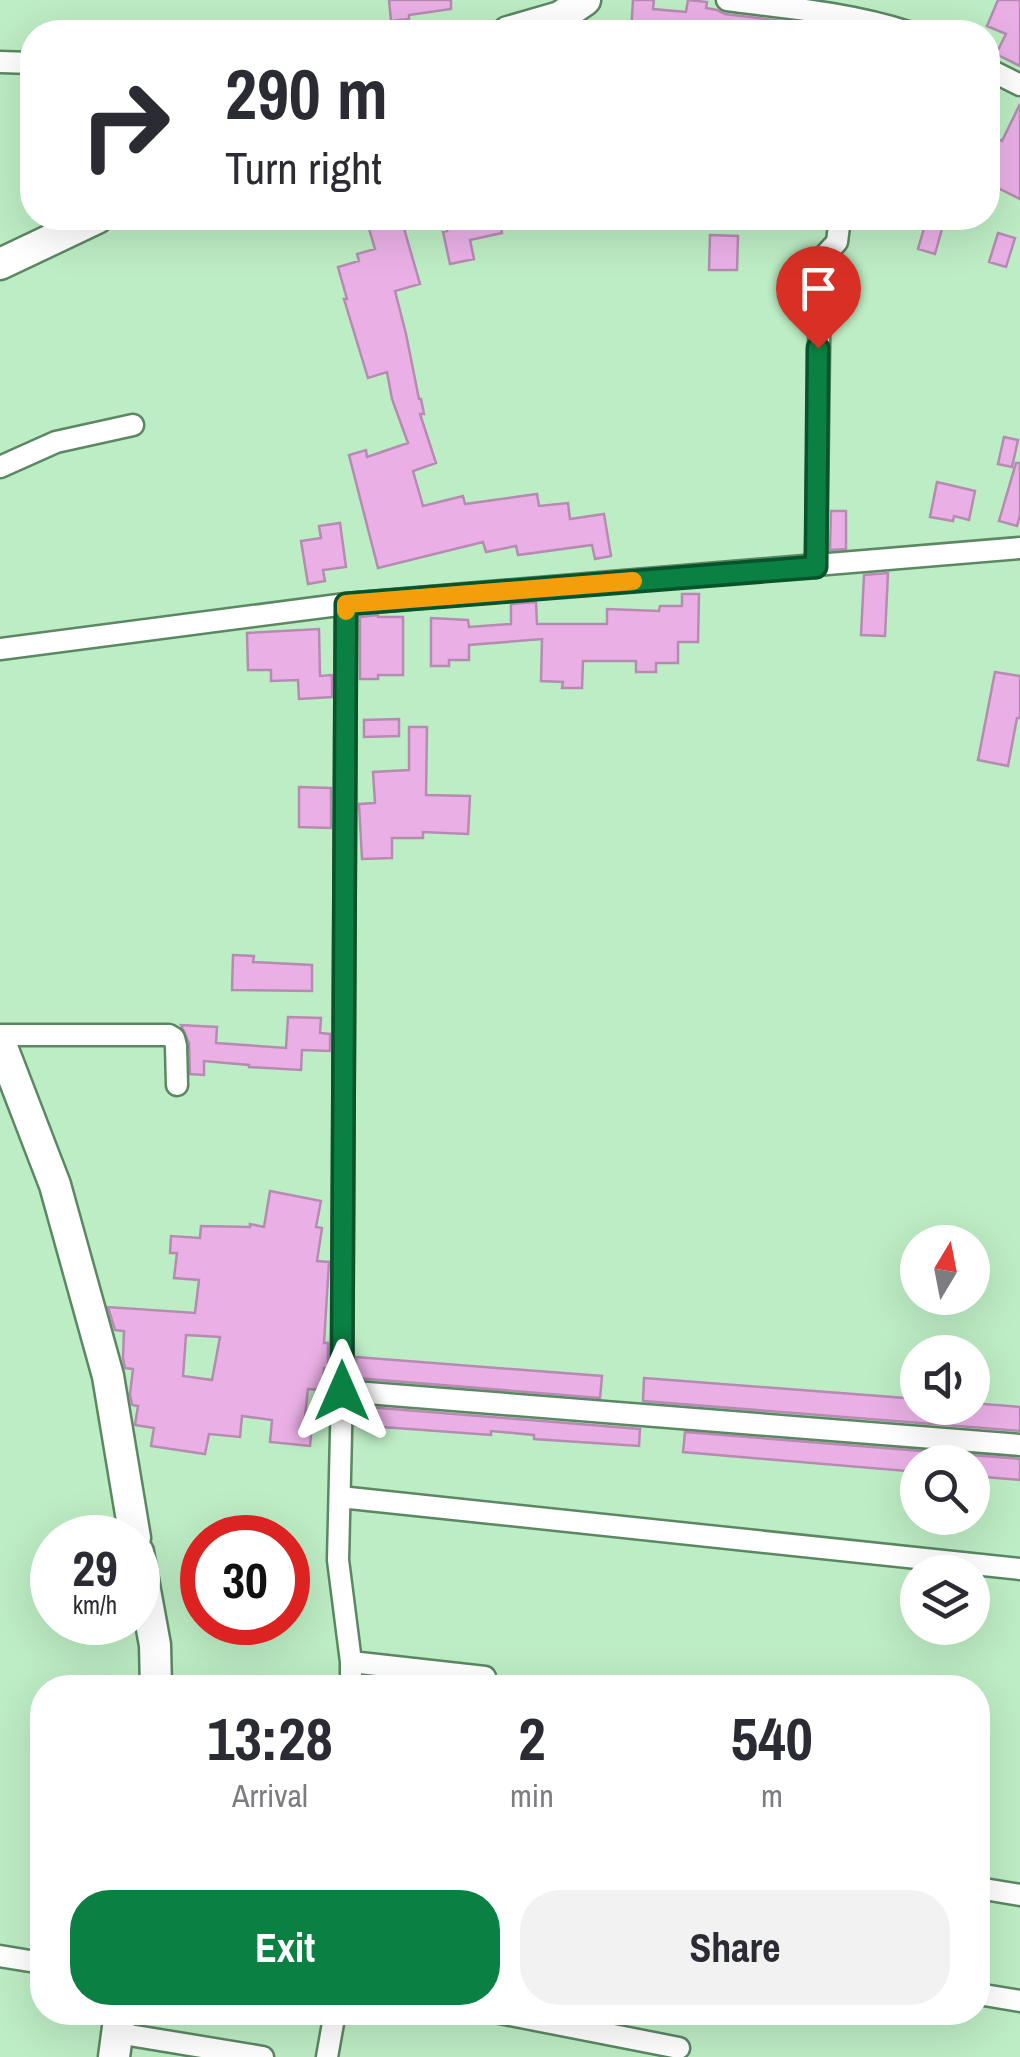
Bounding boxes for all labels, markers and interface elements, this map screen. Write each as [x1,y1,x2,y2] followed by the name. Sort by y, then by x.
[225,47,388,141] text: 290 m
[60,60,190,190] icon: right
[225,137,382,198] text: Turn right
[776,246,861,349] pin
[791,261,846,316] icon: arrive
[900,1225,990,1315] north arrow
[900,1225,990,1645] map controls
[900,1335,990,1425] button: sound
[290,1339,394,1443] position arrow
[900,1445,990,1535] button: search
[180,1515,310,1645] speed limit sign: 30
[72,1534,118,1602] text: 29
[900,1555,990,1645] button: layers
[73,1588,117,1622] text: km/h
[207,1698,333,1779] text: 13:28
[518,1698,546,1779] text: 2
[731,1698,813,1779] text: 540
[232,1774,308,1817] text: Arrival
[510,1774,554,1817] text: min
[761,1774,783,1817] text: m
[70,1890,500,2005] button: Exit
[520,1890,950,2005] button: Share

